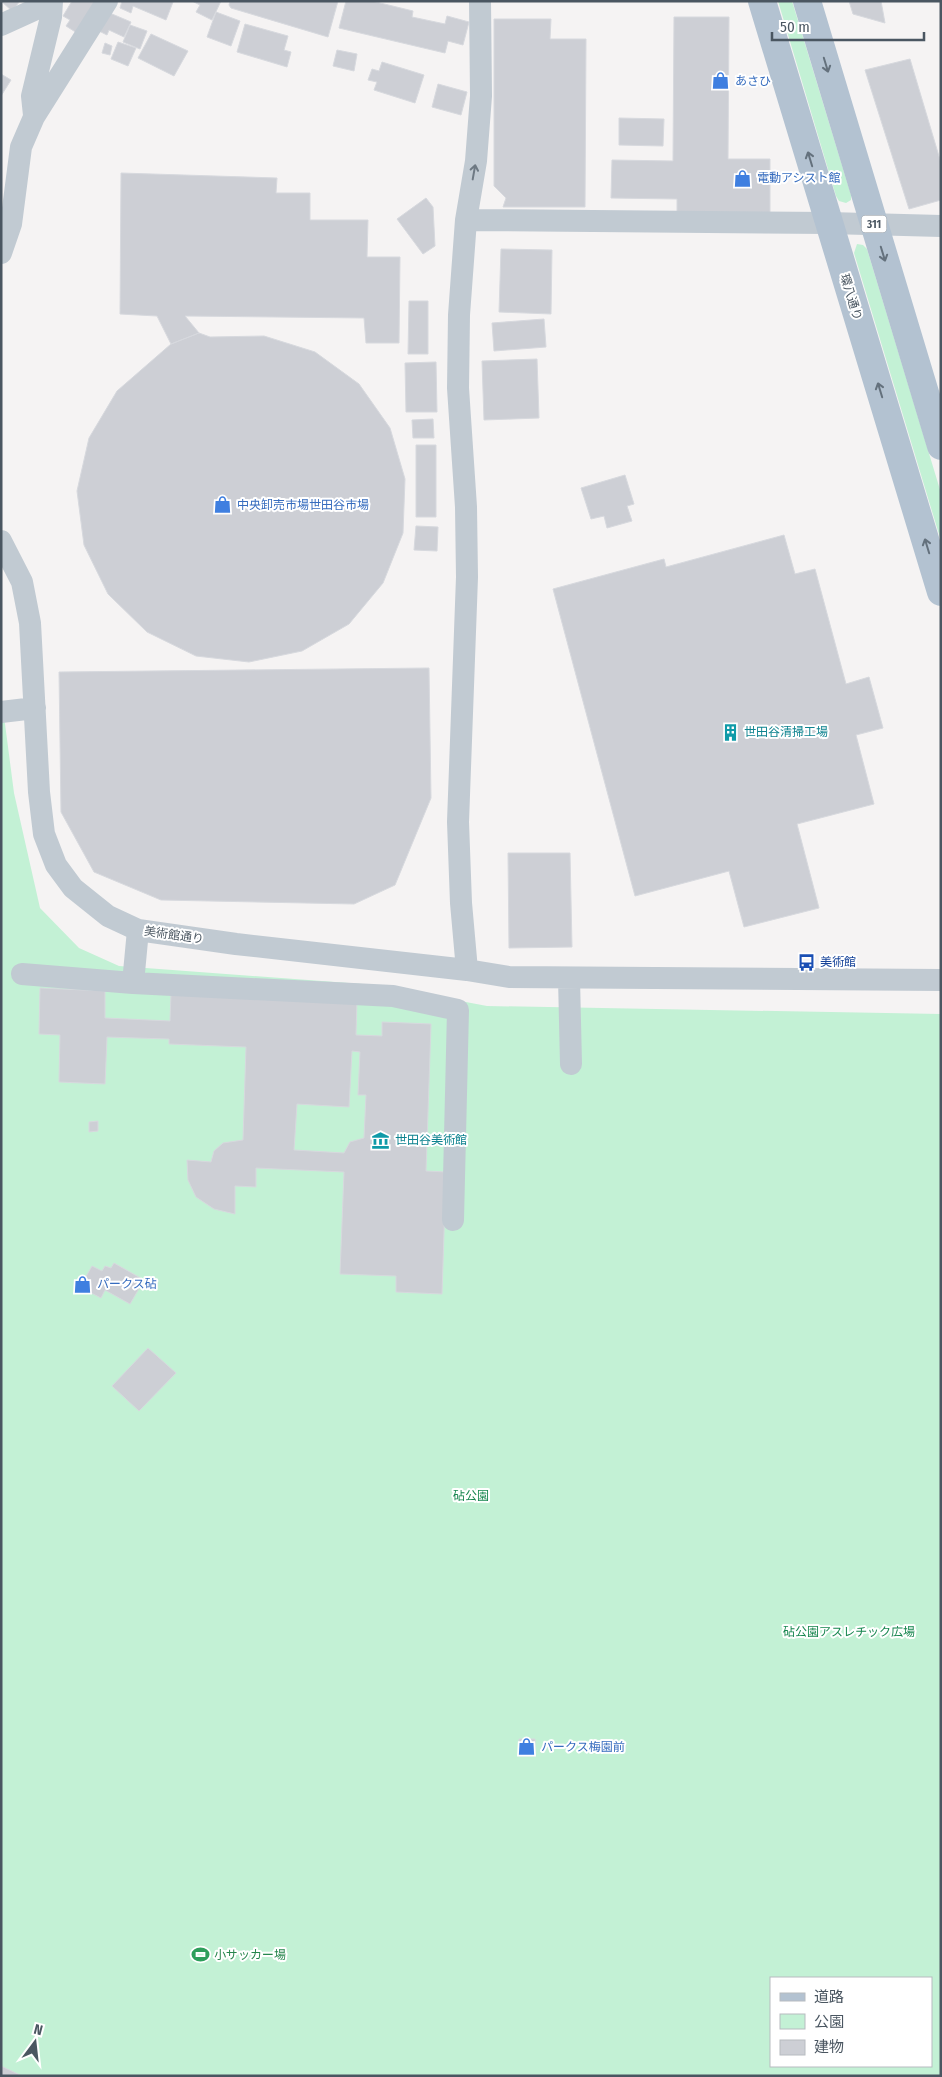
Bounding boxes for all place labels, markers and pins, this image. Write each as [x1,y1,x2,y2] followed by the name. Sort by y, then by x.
[711,71,731,91] shop icon: あさひ
[735,74,771,88] place label: あさひ
[733,168,753,188] shop icon: 電動アシスト館
[757,171,841,185] place label: 電動アシスト館
[213,495,233,515] shop icon: 中央卸売市場世田谷市場
[237,498,369,512] place label: 中央卸売市場世田谷市場
[720,722,740,742] building icon: 世田谷清掃工場
[744,725,828,739] place label: 世田谷清掃工場
[796,952,816,972] bus stop icon: 美術館
[820,955,856,969] place label: 美術館
[371,1130,391,1150] museum icon: 世田谷美術館
[395,1133,467,1147] place label: 世田谷美術館
[73,1274,93,1294] shop icon: パークス砧
[97,1277,157,1291] place label: パークス砧
[517,1737,537,1757] shop icon: パークス梅園前
[541,1740,625,1754] place label: パークス梅園前
[190,1945,210,1965] sports icon: 小サッカー場
[214,1948,286,1962] place label: 小サッカー場

